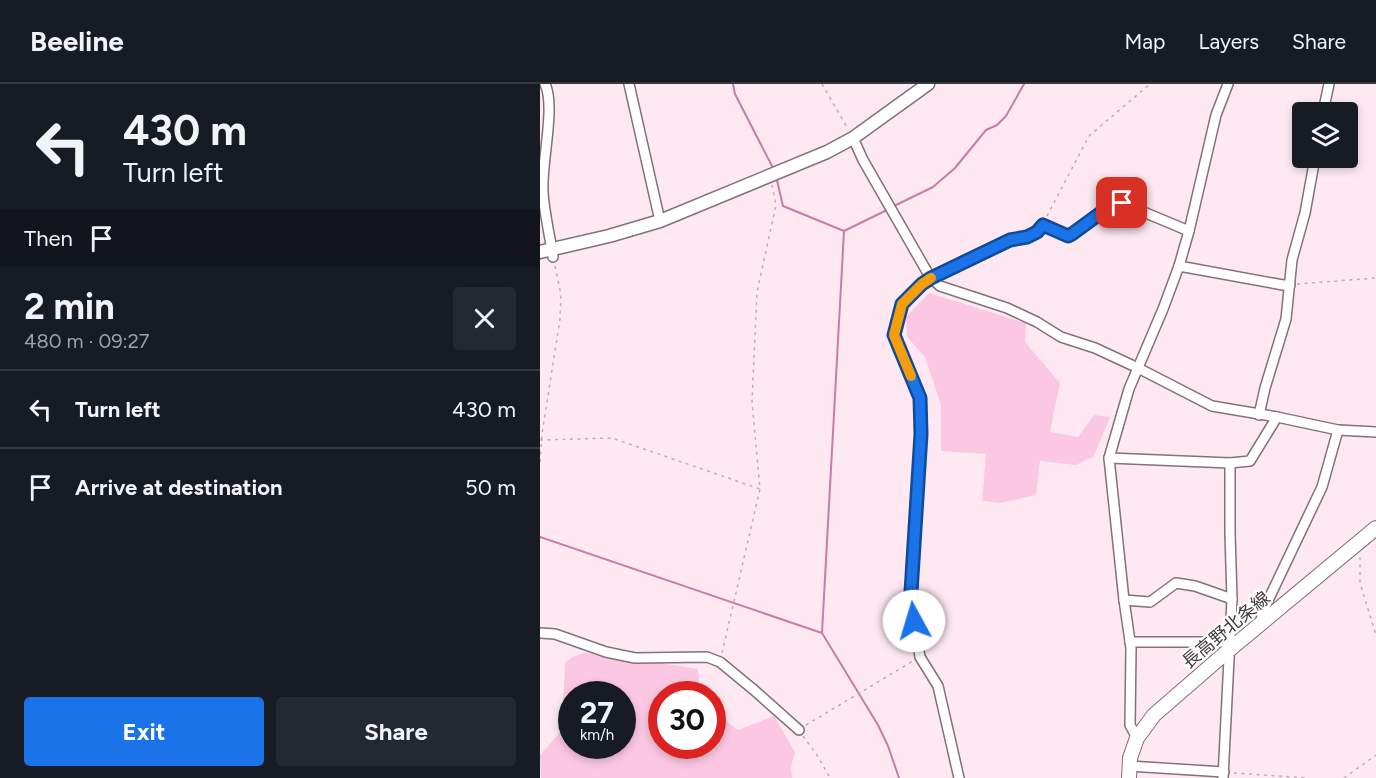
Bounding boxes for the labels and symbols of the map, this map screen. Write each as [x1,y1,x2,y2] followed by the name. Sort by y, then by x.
[1096,177,1147,228] pin
[1178,587,1274,673] street label: 長高野北条線
[882,589,946,653] position arrow
[648,681,726,759] speed limit sign: 30

